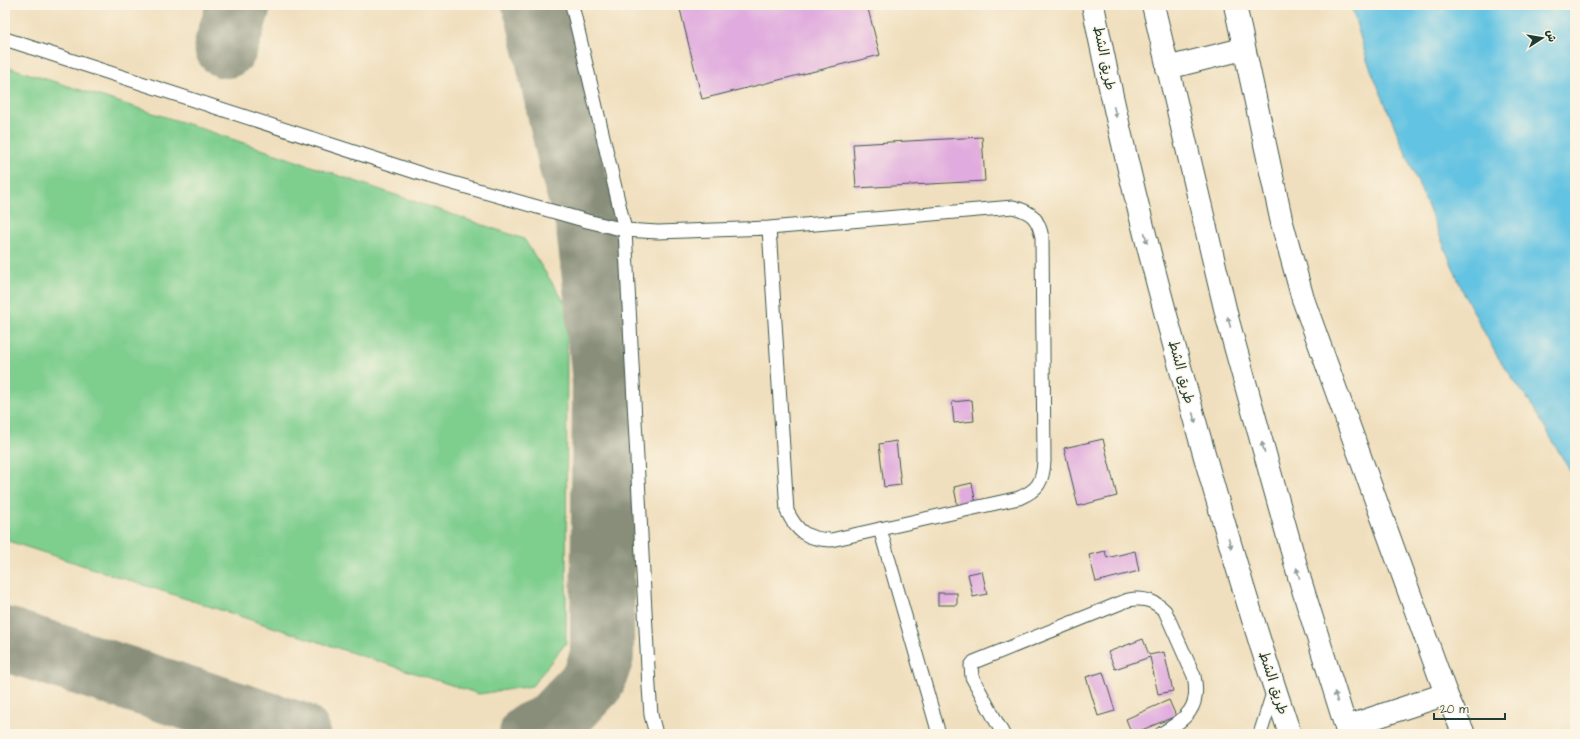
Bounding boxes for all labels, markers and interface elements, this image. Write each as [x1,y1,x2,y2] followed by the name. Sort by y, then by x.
[1522,18,1562,58] north arrow
[1088,24,1120,92] street label: طريق الشط
[1543,29,1560,44] text: ش
[1113,106,1119,118] one-way arrow
[1143,232,1149,244] one-way arrow
[1226,316,1232,328] one-way arrow
[1163,338,1199,406] street label: طريق الشط
[1191,412,1197,424] one-way arrow
[1260,441,1266,453] one-way arrow
[1227,537,1233,549] one-way arrow
[1295,566,1301,578] one-way arrow
[1253,649,1293,717] street label: طريق الشط
[1333,691,1339,703] one-way arrow
[1434,695,1505,721] scale bar
[1440,701,1469,718] text: 20 m

